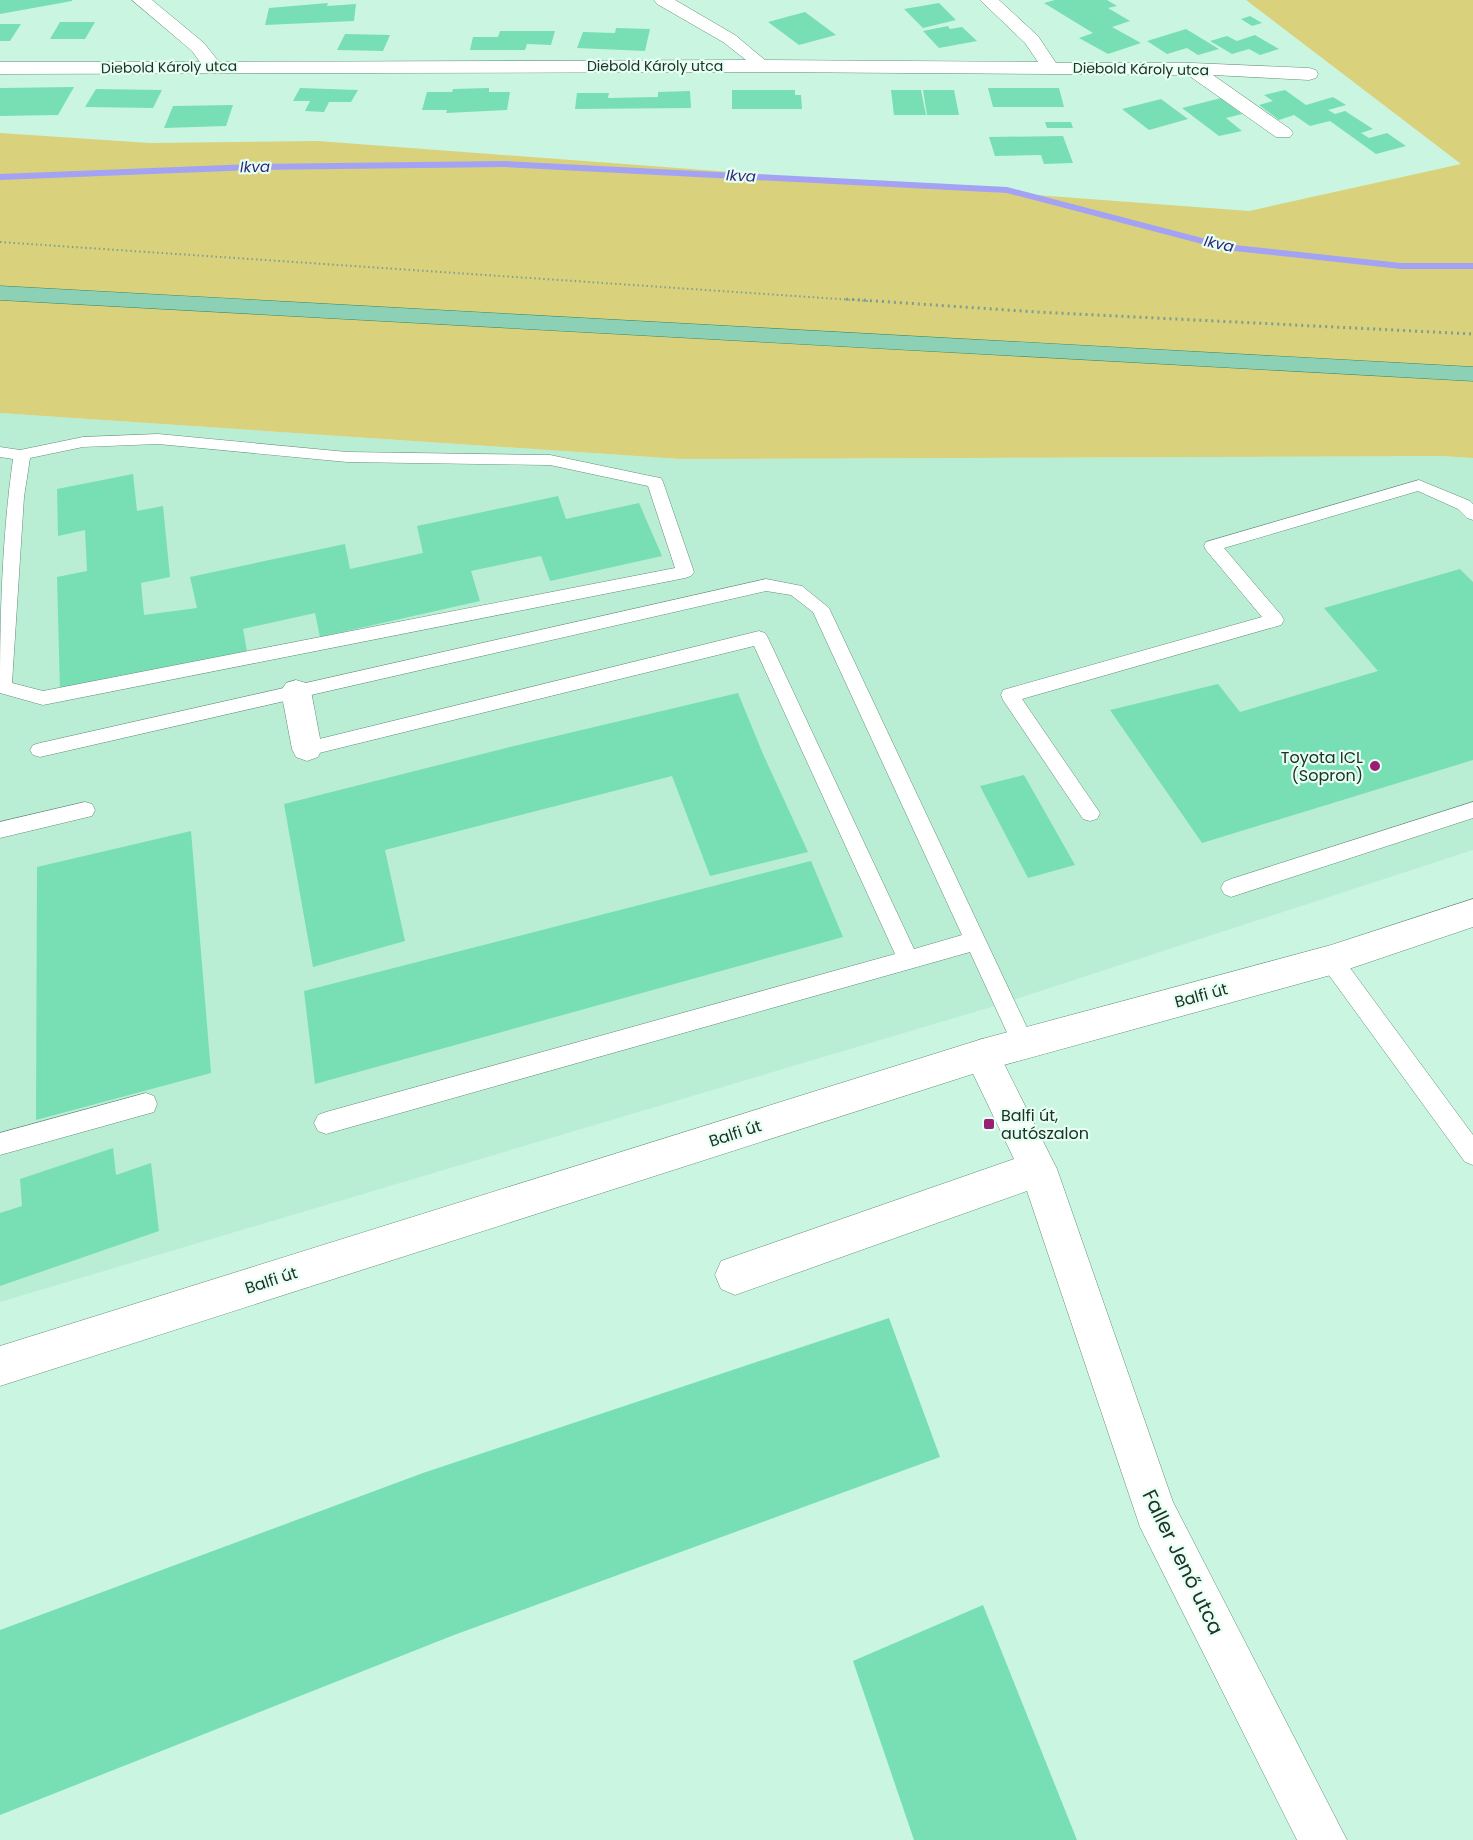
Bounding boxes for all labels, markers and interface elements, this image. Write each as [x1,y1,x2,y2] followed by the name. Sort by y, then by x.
[101,56,237,78] street label: Diebold Károly utca
[587,56,723,76] street label: Diebold Károly utca
[1073,58,1209,80] street label: Diebold Károly utca
[240,156,270,177] water label: Ikva
[726,164,757,187] water label: Ikva
[1202,230,1236,257] water label: Ikva
[1281,746,1363,787] place label: Toyota ICL (Sopron)
[1368,759,1382,773] marker: Toyota ICL (Sopron)
[1172,977,1230,1014] street label: Balfi út
[1001,1104,1089,1145] place label: Balfi út, autószalon
[706,1114,765,1153] street label: Balfi út
[982,1117,996,1131] marker: Balfi út, autószalon
[242,1261,301,1300] street label: Balfi út
[1136,1485,1230,1639] street label: Faller Jenő utca

